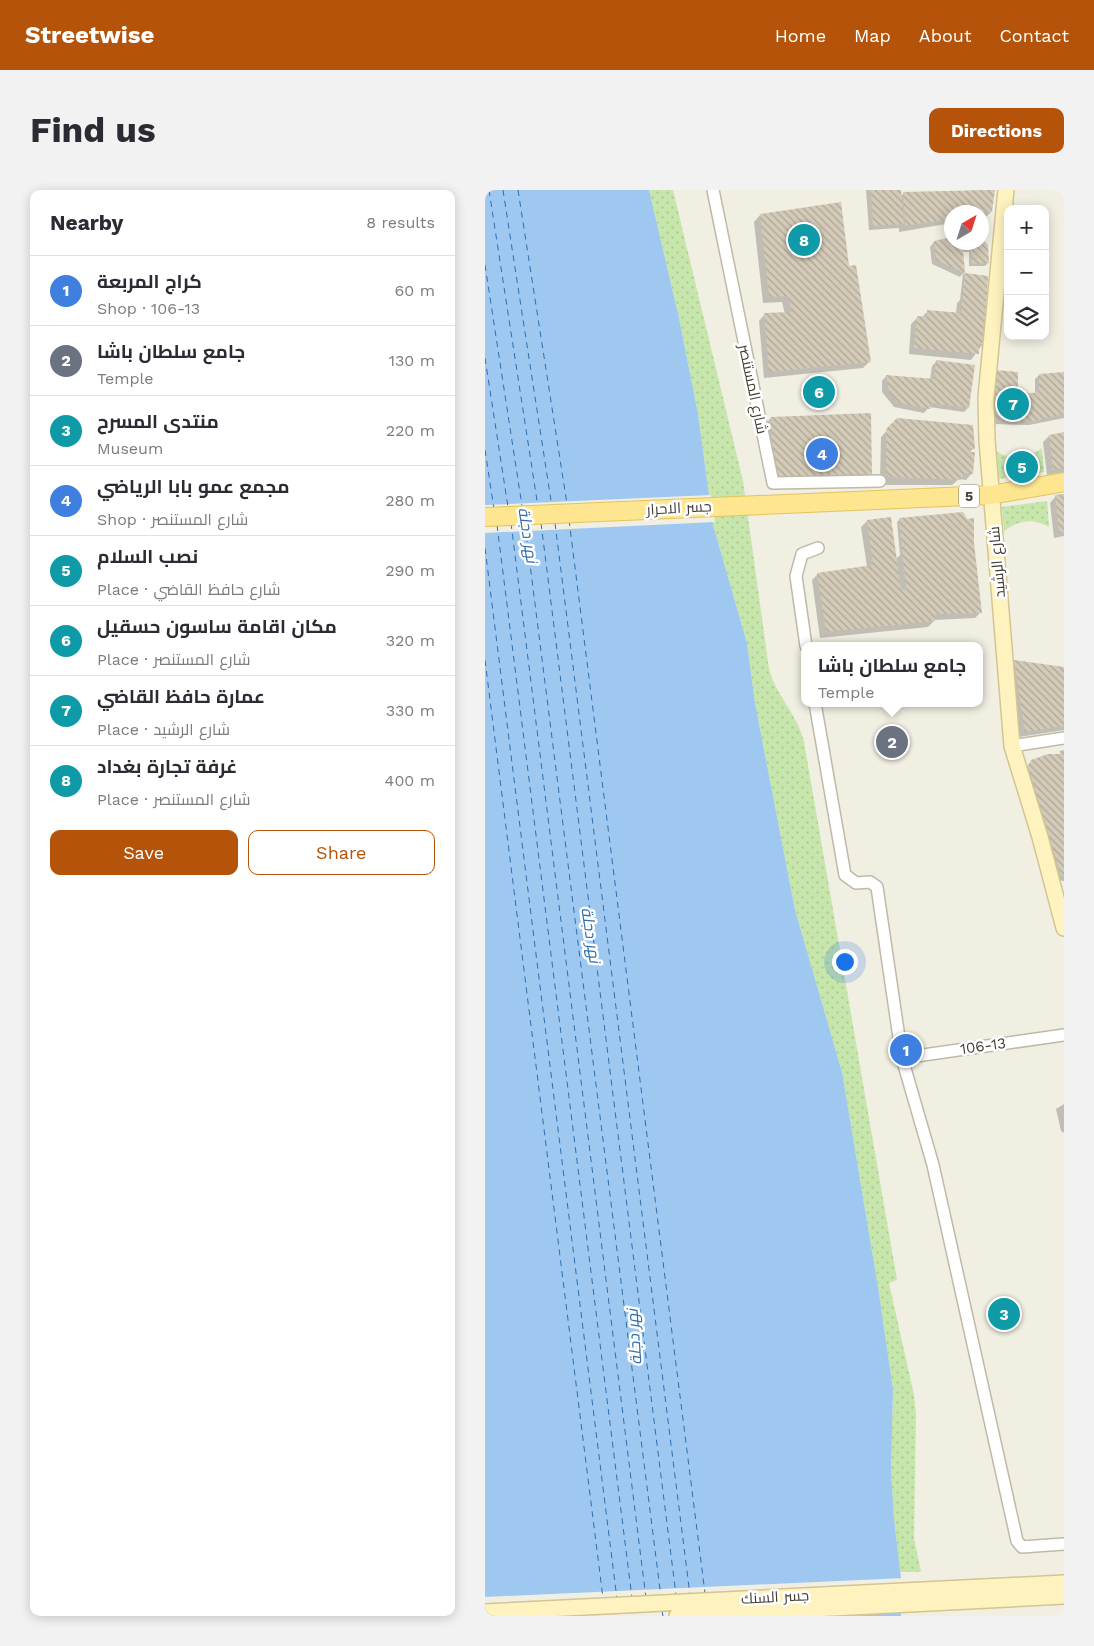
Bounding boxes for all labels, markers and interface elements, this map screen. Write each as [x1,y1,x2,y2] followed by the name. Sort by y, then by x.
[25,21,154,49] text: Streetwise
[775,25,826,46] text: Home
[854,25,891,46] text: Map
[919,25,971,46] text: About
[999,25,1069,46] text: Contact
[929,108,1064,153] button: Directions
[30,109,156,151] text: Find us
[944,205,989,250] north arrow
[1004,205,1049,340] map controls
[1004,205,1049,250] button: +
[50,210,123,235] text: Nearby
[366,213,435,232] text: 8 results
[788,221,820,259] pin: 8
[1004,250,1049,295] button: −
[97,270,202,293] text: كراج المربعة
[63,281,69,300] text: 1
[395,281,435,300] text: 60 m
[1004,295,1049,340] button: layers
[97,299,200,318] text: Shop · 106-13
[97,340,245,363] text: جامع سلطان باشا
[733,342,771,436] street label: شارع المستنصر
[61,351,71,370] text: 2
[389,351,435,370] text: 130 m
[97,369,154,388] text: Temple
[803,373,835,411] pin: 6
[997,385,1029,423] pin: 7
[97,410,219,433] text: منتدى المسرح
[61,421,71,440] text: 3
[386,421,435,440] text: 220 m
[806,435,838,473] pin: 4
[97,439,163,458] text: Museum
[1006,448,1038,486] pin: 5
[97,475,290,498] text: مجمع عمو بابا الرياضي
[959,484,979,508] road number: 5
[61,491,71,510] text: 4
[385,491,435,510] text: 280 m
[645,497,712,519] street label: جسر الاحرار
[514,506,542,566] water label: نهر دجلة
[97,510,248,529] text: Shop · شارع المستنصر
[985,525,1011,598] street label: شارع الرشيد
[97,545,198,568] text: نصب السلام
[61,561,71,580] text: 5
[385,561,435,580] text: 290 m
[97,580,281,599] text: Place · شارع حافظ القاضي
[97,615,337,638] text: مكان اقامة ساسون حسقيل
[61,631,71,650] text: 6
[386,631,435,650] text: 320 m
[801,642,983,707] popup
[97,650,250,669] text: Place · شارع المستنصر
[818,654,966,677] text: جامع سلطان باشا
[818,683,874,702] text: Temple
[97,685,265,708] text: عمارة حافظ القاضي
[61,701,71,720] text: 7
[386,701,435,720] text: 330 m
[97,720,230,739] text: Place · شارع الرشيد
[876,723,908,761] pin: 2
[97,755,237,778] text: غرفة تجارة بغداد
[61,771,71,790] text: 8
[385,771,435,790] text: 400 m
[97,790,250,809] text: Place · شارع المستنصر
[50,830,238,875] button: Save
[248,830,435,875] button: Share
[577,906,605,966] water label: نهر دجلة
[832,949,858,975] your location
[890,1031,922,1069] pin: 1
[959,1034,1007,1058] street label: 106-13
[988,1295,1020,1333] pin: 3
[622,1307,645,1365] water label: نهر دجلة
[740,1586,810,1608] street label: جسر السنك

